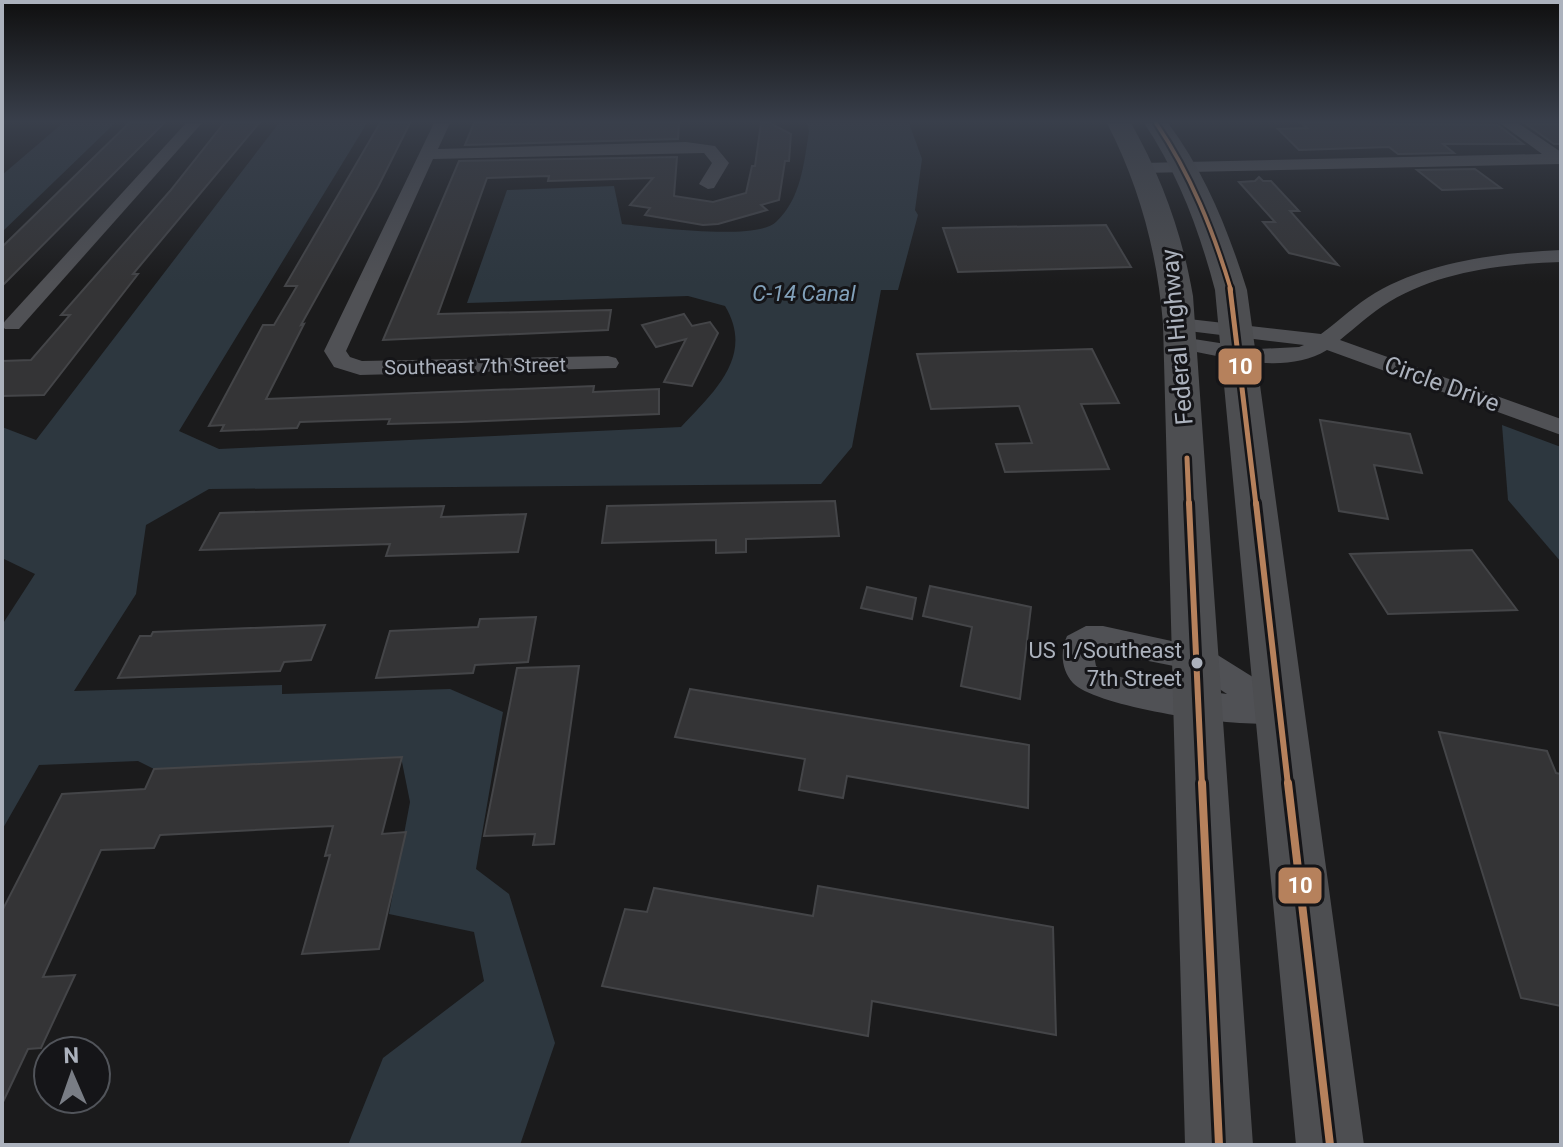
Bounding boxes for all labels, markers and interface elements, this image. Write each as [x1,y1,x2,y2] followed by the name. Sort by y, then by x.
[1155,247,1199,426] street label: Federal Highway
[752,281,856,306] water label: C-14 Canal
[1217,347,1263,386] line badge: 10
[1381,350,1503,418] street label: Circle Drive
[384,352,566,380] street label: Southeast 7th Street
[1227,354,1253,379] text: 10
[1029,638,1182,691] place label: US 1/Southeast 7th Street
[1189,655,1205,671] marker: US 1/Southeast 7th Street
[1277,866,1323,905] line badge: 10
[1287,873,1313,898] text: 10
[32,1035,112,1115] north arrow
[63,1043,80,1068] text: N

